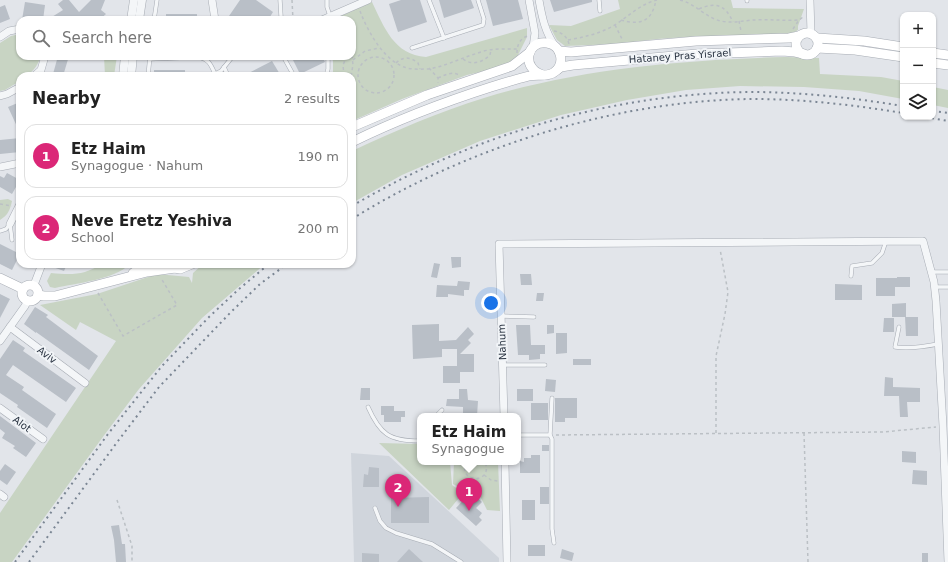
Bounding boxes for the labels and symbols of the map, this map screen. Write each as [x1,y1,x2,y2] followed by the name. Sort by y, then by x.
[628,47,732,65] street label: Hataney Pras Yisrael
[481,293,501,313] your location
[496,324,508,360] street label: Nahum
[35,344,59,366] street label: Aviv
[11,414,33,434] street label: Alot
[385,474,411,507] pin: 2
[456,478,482,511] pin: 1

